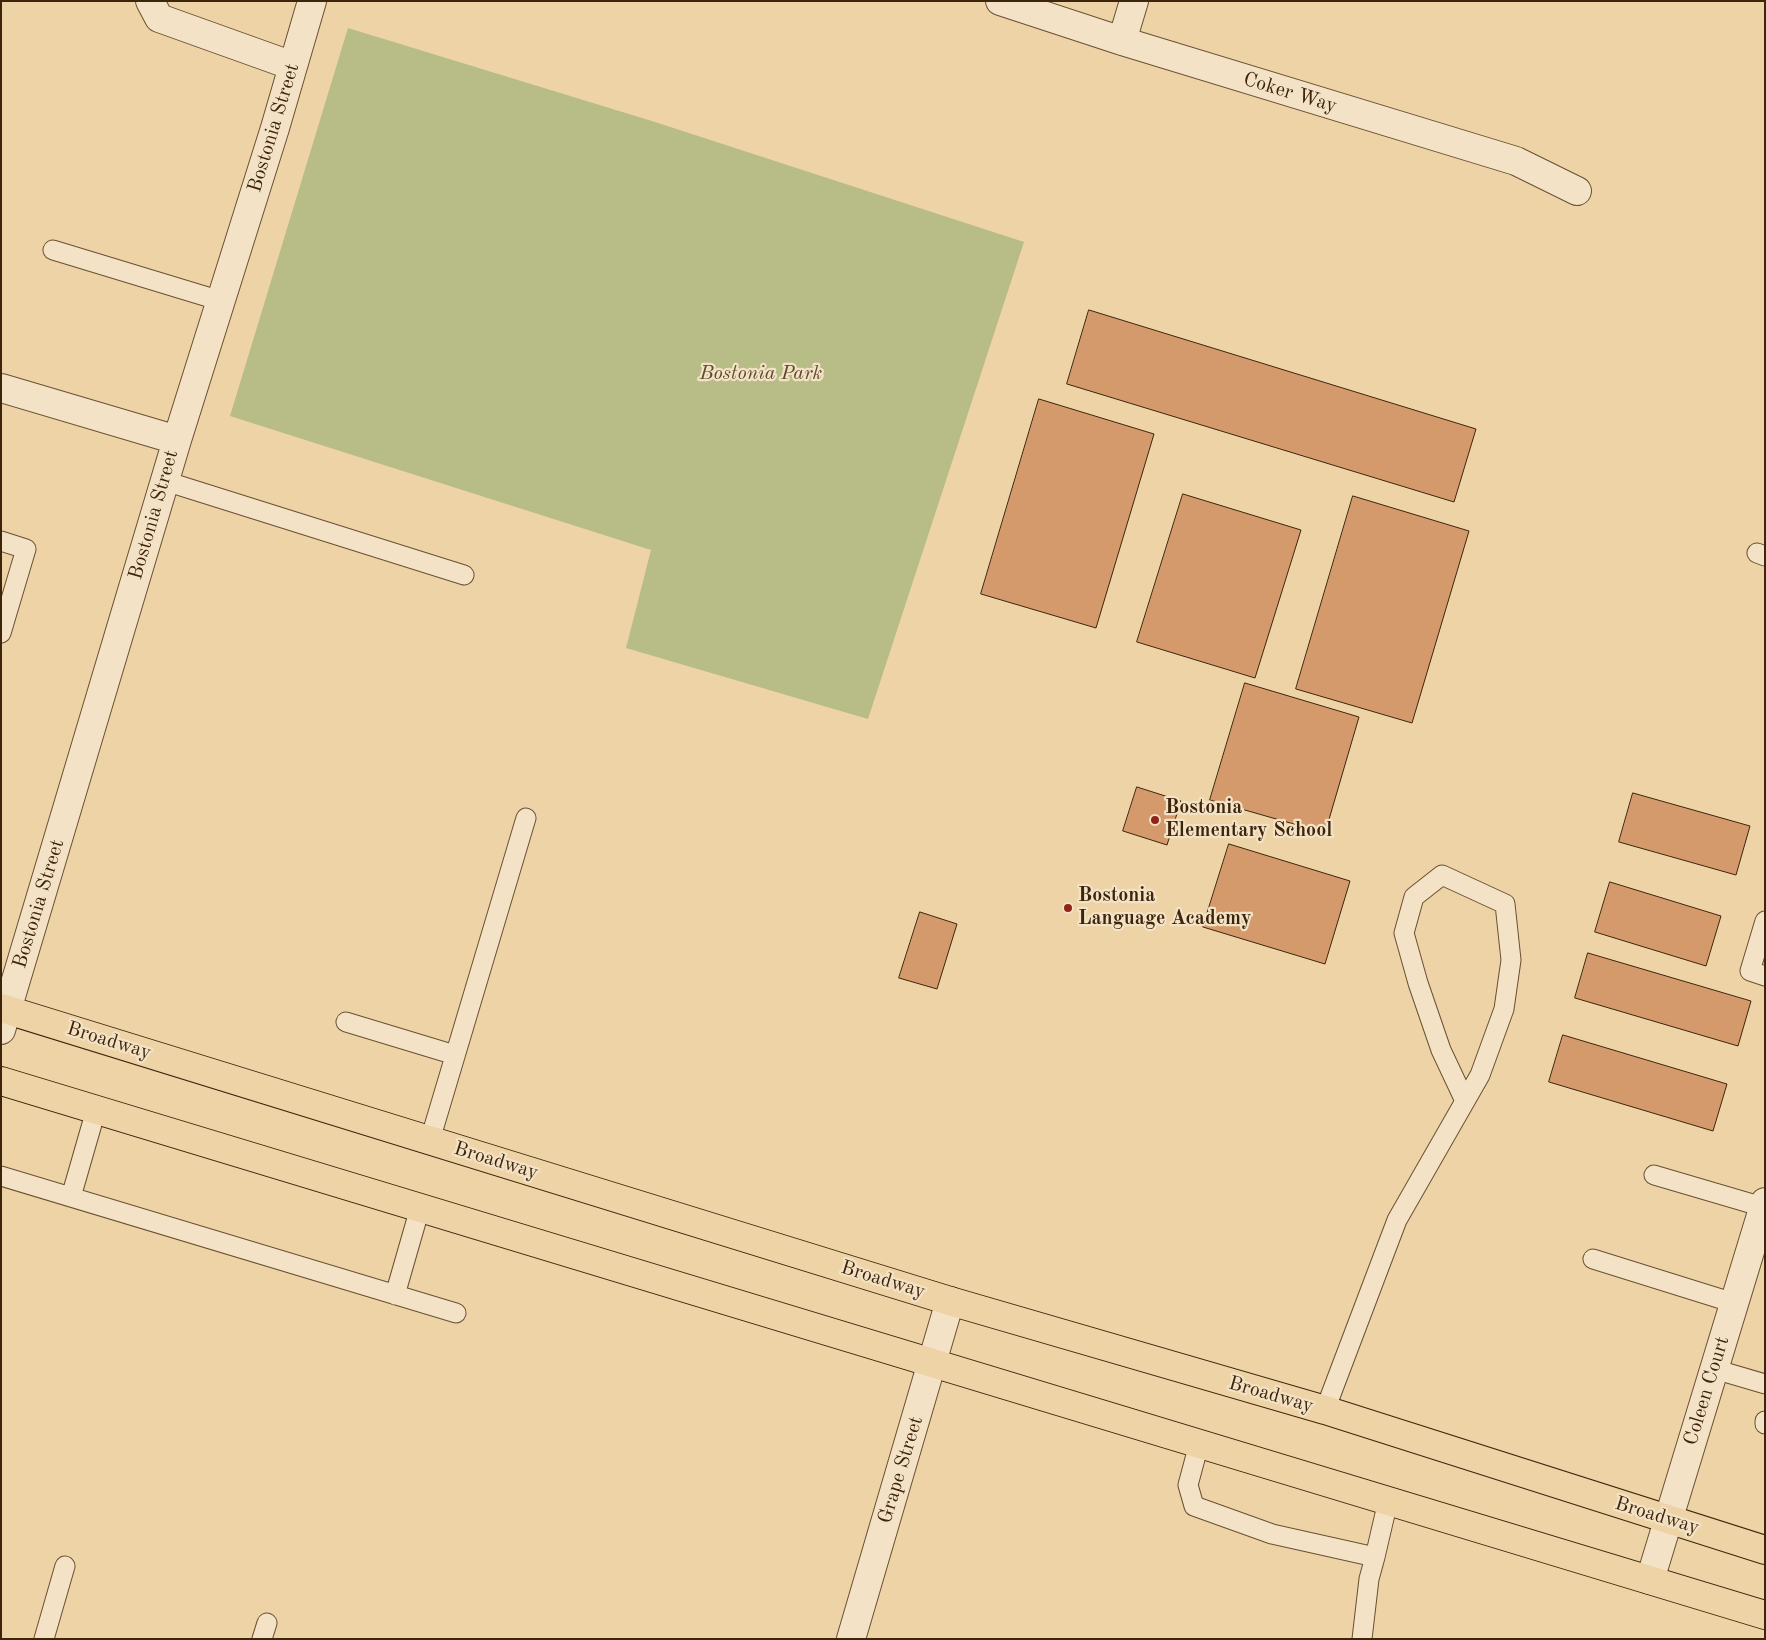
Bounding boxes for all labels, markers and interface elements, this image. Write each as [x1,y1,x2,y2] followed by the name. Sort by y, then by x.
[243,60,305,196] street label: Bostonia Street
[1240,67,1340,119] street label: Coker Way
[700,362,822,386] park label: Bostonia Park
[124,447,184,583] street label: Bostonia Street
[1165,796,1332,843] place label: Bostonia Elementary School
[1149,814,1161,826] marker: Bostonia Elementary School
[8,836,70,972] street label: Bostonia Street
[1078,884,1252,931] place label: Bostonia Language Academy
[1062,902,1074,914] marker: Bostonia Language Academy
[64,1017,154,1065] street label: Broadway
[451,1137,541,1185] street label: Broadway
[838,1256,928,1304] street label: Broadway
[1679,1334,1735,1448] street label: Coleen Court
[1226,1371,1316,1419] street label: Broadway
[873,1414,929,1526] street label: Grape Street
[1612,1492,1702,1540] street label: Broadway

